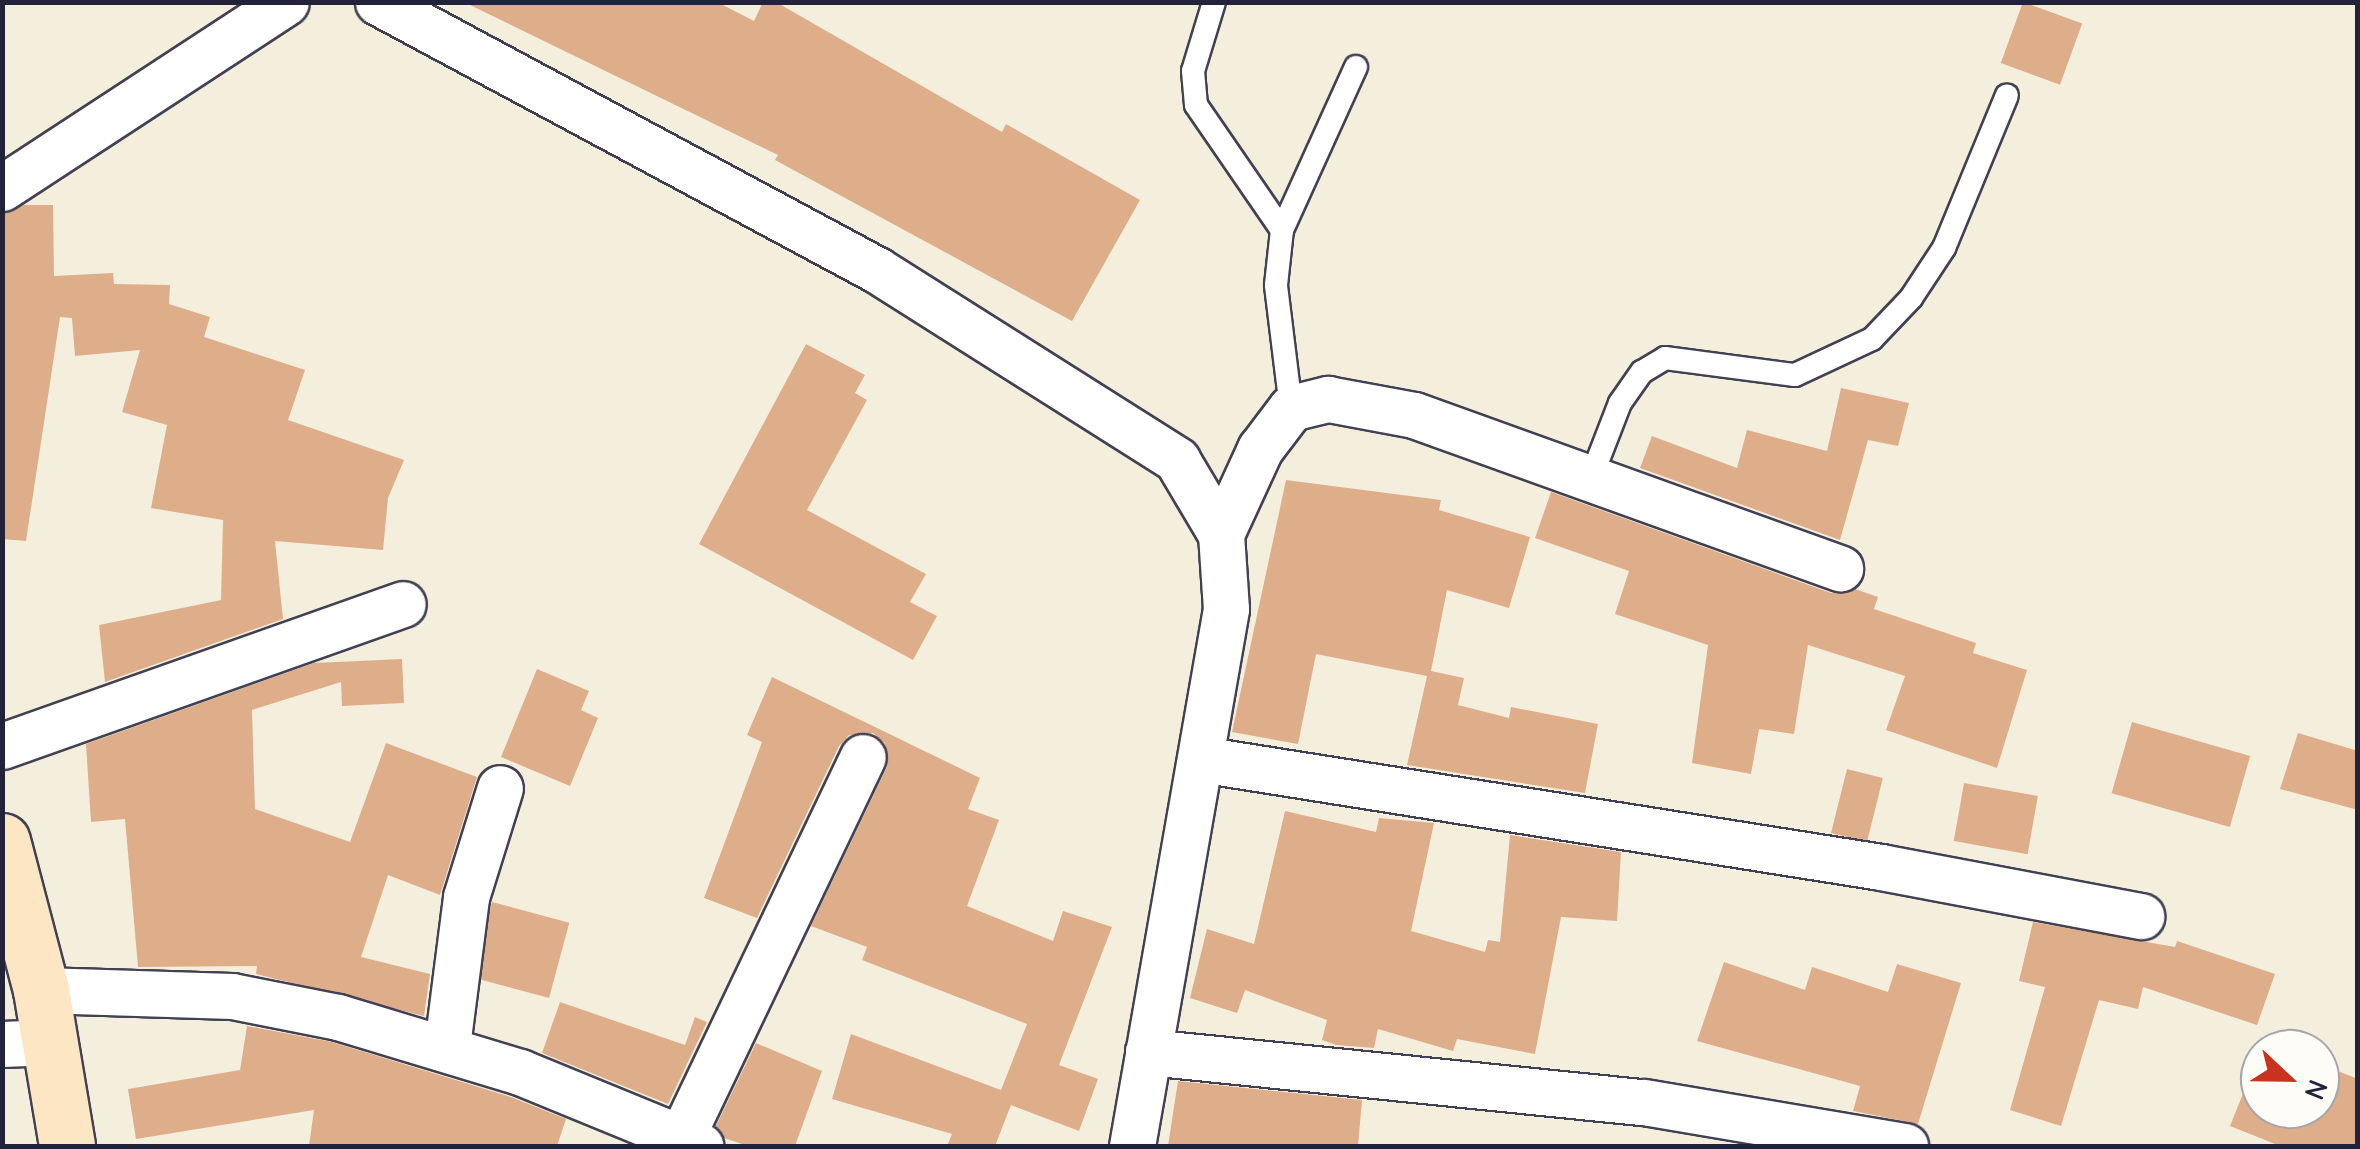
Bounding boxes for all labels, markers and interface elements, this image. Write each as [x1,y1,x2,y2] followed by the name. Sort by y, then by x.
[2240,1029,2340,1129] north arrow
[2298,1075,2334,1104] text: N

